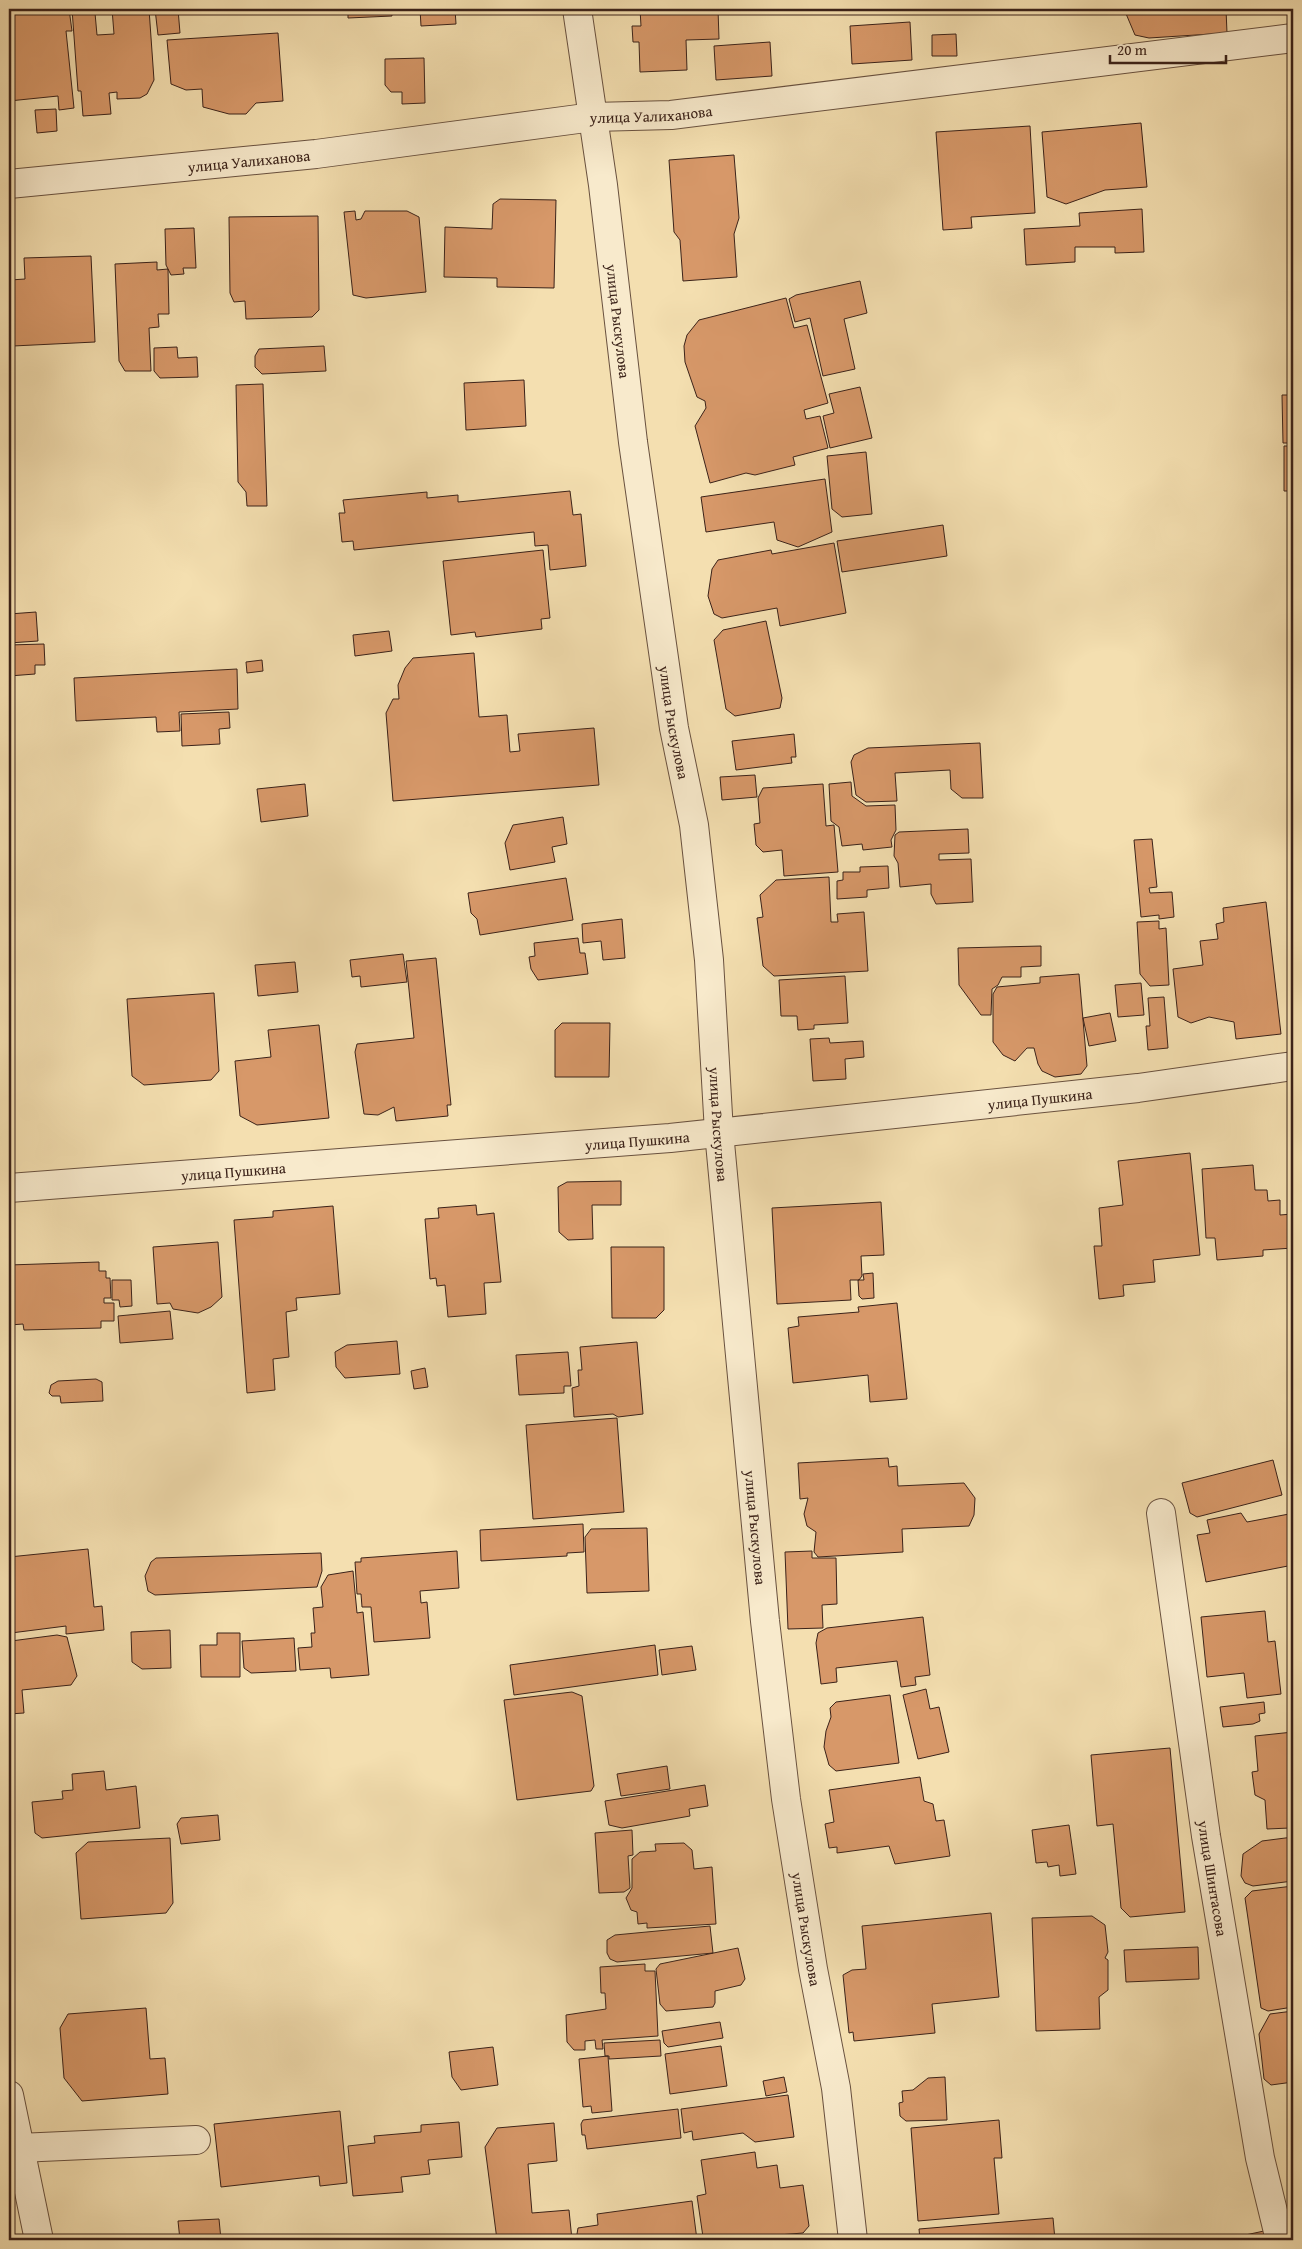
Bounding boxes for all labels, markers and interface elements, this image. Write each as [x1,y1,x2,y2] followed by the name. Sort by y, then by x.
[1110,32,1226,64] scale bar
[1117,39,1148,60] text: 20 m
[588,99,714,128] street label: улица Уалиханова
[186,144,312,177] street label: улица Уалиханова
[602,262,636,380] street label: улица Рыскулова
[655,663,695,782] street label: улица Рыскулова
[705,1065,734,1183] street label: улица Рыскулова
[986,1082,1094,1115] street label: улица Пушкина
[583,1125,692,1155] street label: улица Пушкина
[179,1157,287,1186] street label: улица Пушкина
[740,1468,772,1587] street label: улица Рыскулова
[1193,1818,1233,1939] street label: улица Шинтасова
[787,1870,827,1989] street label: улица Рыскулова

